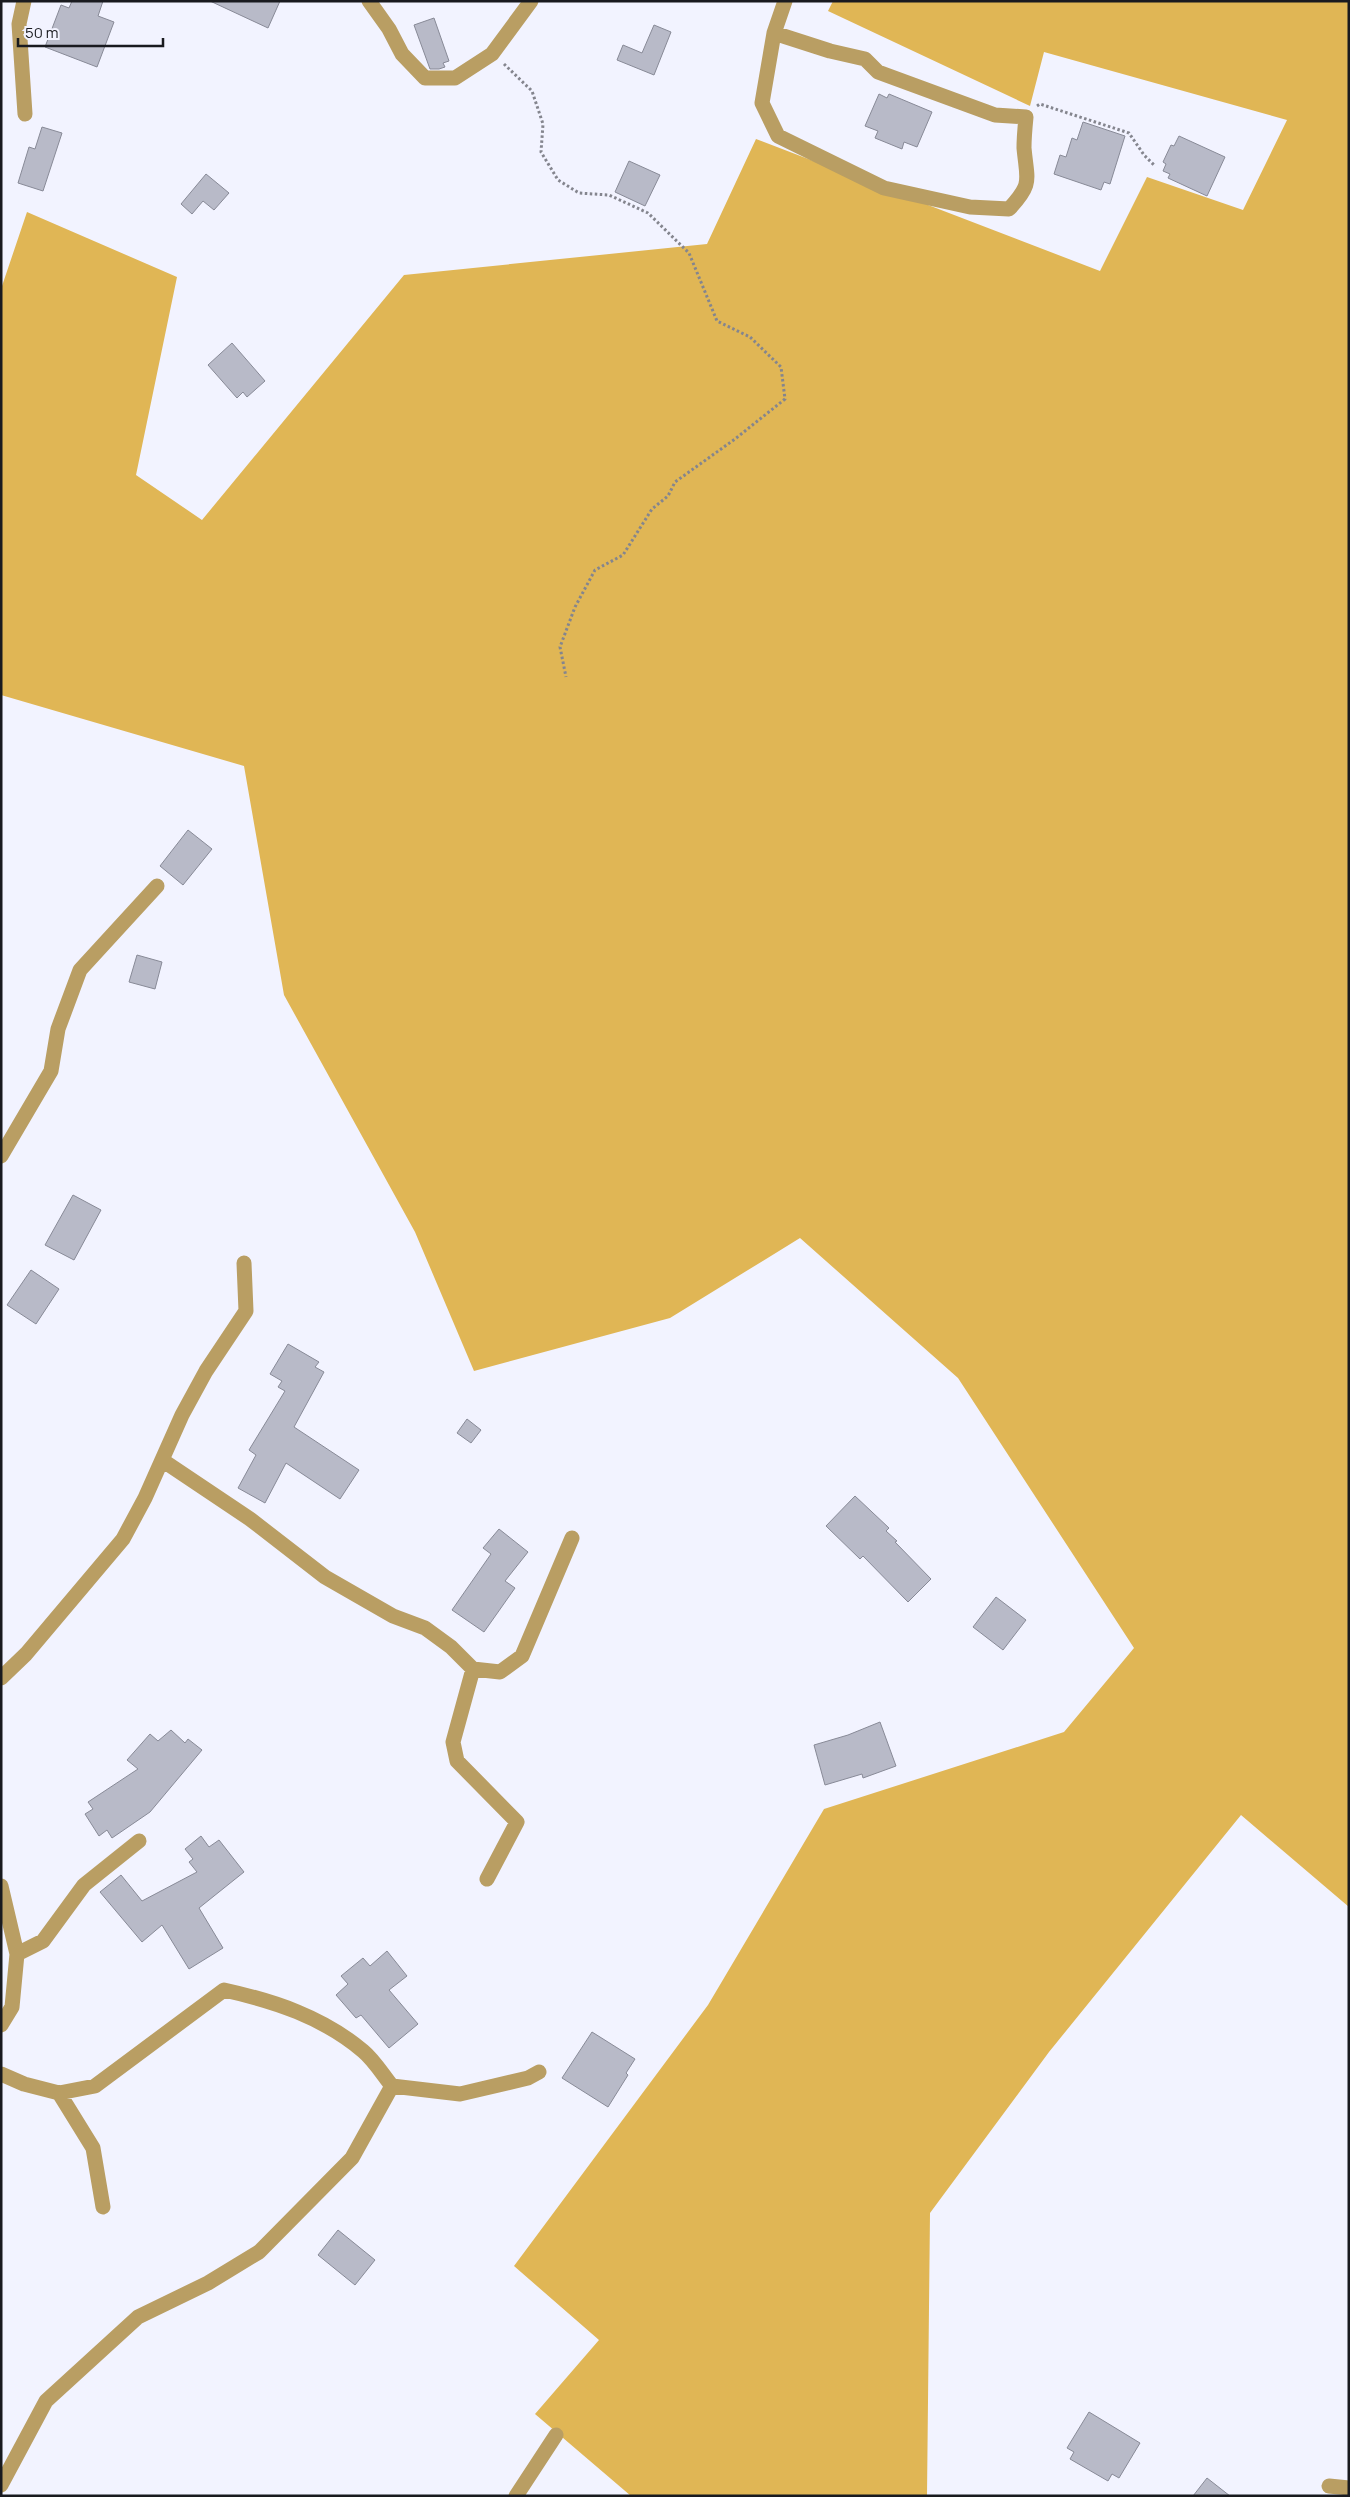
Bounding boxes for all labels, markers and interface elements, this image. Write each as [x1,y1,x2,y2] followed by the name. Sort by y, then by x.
[18,15,162,47] scale bar
[25,22,59,43] text: 50 m

